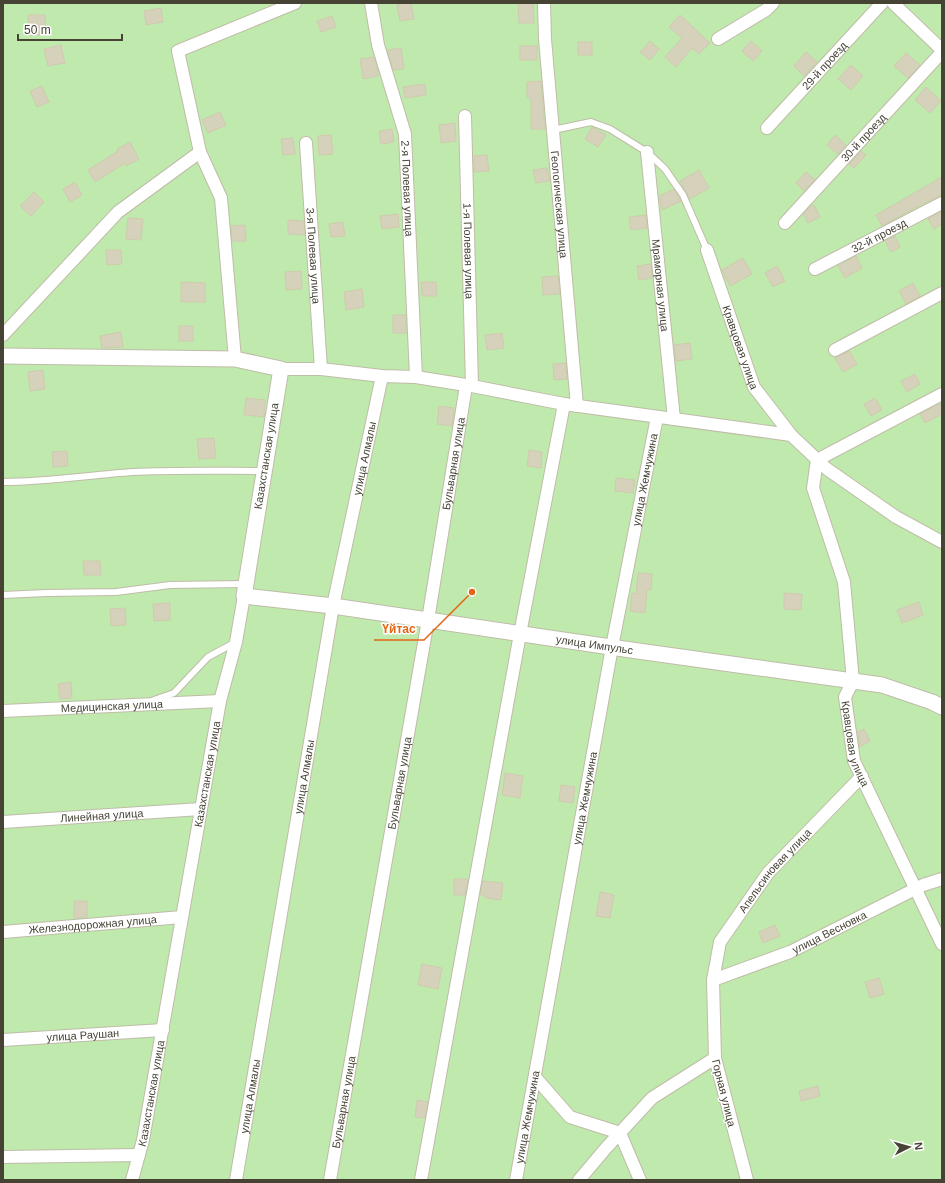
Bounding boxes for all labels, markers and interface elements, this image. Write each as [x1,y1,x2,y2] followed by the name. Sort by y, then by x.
[18,16,122,42] scale bar
[24,23,51,37] text: 50 m
[800,39,850,92] street label: 29-й проезд
[839,111,889,164] street label: 30-й проезд
[399,140,416,238] street label: 2-я Полевая улица
[549,150,570,260] street label: Геологическая улица
[461,203,476,300] street label: 1-я Полевая улица
[304,207,323,305] street label: 3-я Полевая улица
[849,216,909,255] street label: 32-й проезд
[650,239,671,333] street label: Мраморная улица
[720,304,761,392] street label: Кравцовая улица
[252,401,280,510] street label: Казахстанская улица
[440,415,467,511] street label: Бульварная улица
[351,420,378,496] street label: улица Алмалы
[630,432,660,527] street label: улица Жемчужина
[374,616,424,640] callout: Үйтас
[382,622,416,636] text: Үйтас
[555,633,634,656] street label: улица Импульс
[61,698,164,714] street label: Медицинская улица
[840,700,872,789] street label: Кравцовая улица
[192,719,223,828] street label: Казахстанская улица
[385,735,414,830] street label: Бульварная улица
[292,739,316,815] street label: улица Алмалы
[571,750,599,846] street label: улица Жемчужина
[60,807,145,824] street label: Линейная улица
[736,826,814,915] street label: Апельсиновая улица
[790,908,869,956] street label: улица Весновка
[28,913,158,936] street label: Железнодорожная улица
[46,1027,120,1043] street label: улица Раушан
[136,1038,167,1148] street label: Казахстанская улица
[330,1054,358,1149] street label: Бульварная улица
[238,1058,262,1134] street label: улица Алмалы
[710,1058,738,1129] street label: Горная улица
[513,1069,542,1164] street label: улица Жемчужина
[889,1127,929,1167] north arrow
[913,1141,925,1151] text: N

